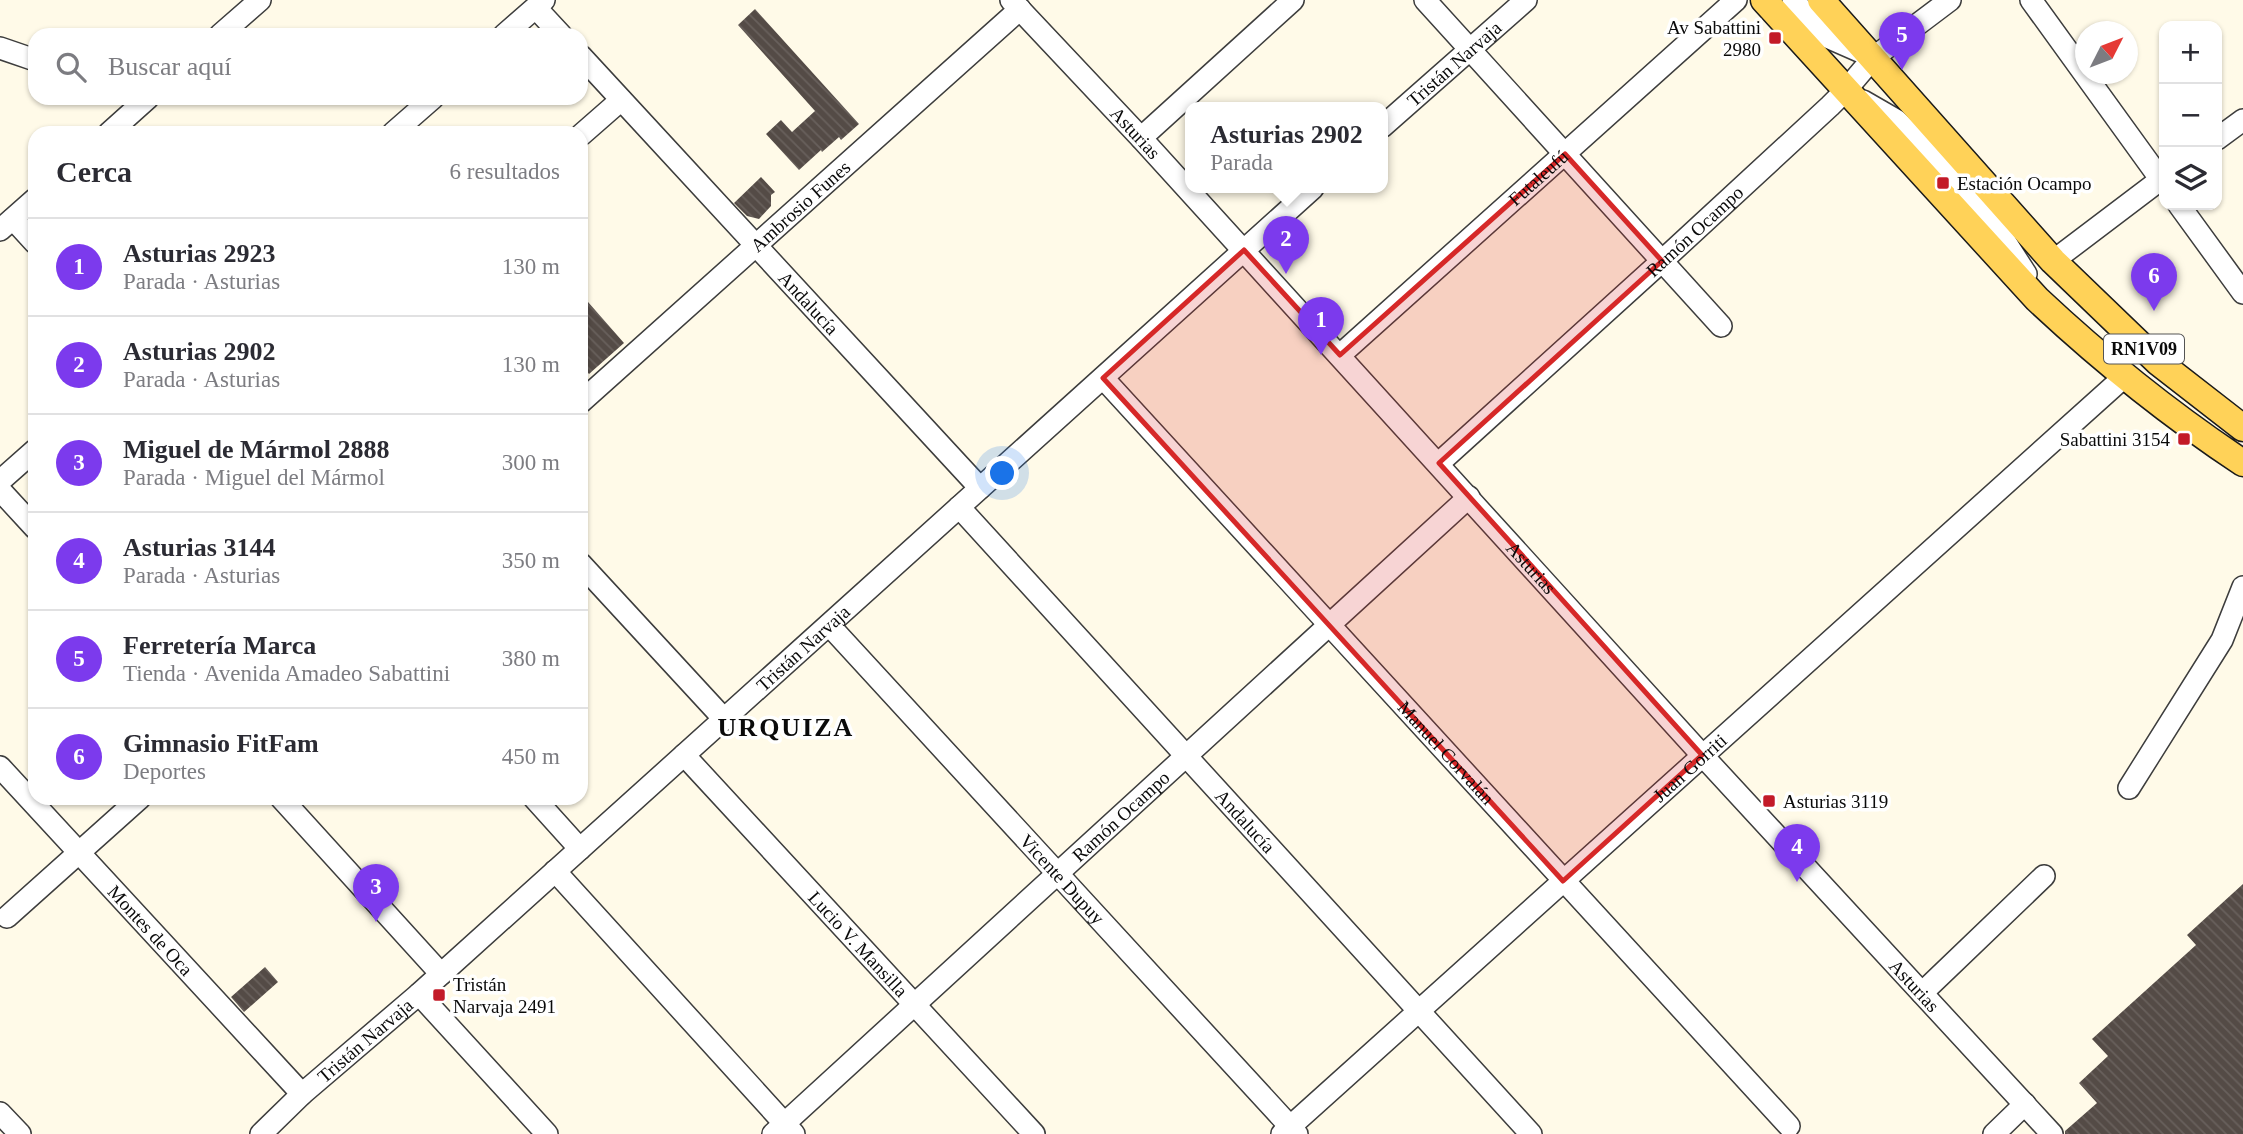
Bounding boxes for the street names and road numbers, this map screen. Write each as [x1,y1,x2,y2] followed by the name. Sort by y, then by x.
[1403,16,1506,110] street label: Tristán Narvaja
[1106,102,1165,163] street label: Asturias
[1504,145,1573,210] street label: Futaleufú
[746,156,854,256] street label: Ambrosio Funes
[1642,181,1747,281] street label: Ramón Ocampo
[775,267,844,339] street label: Andalucía
[2104,334,2184,363] road number: RN1V09
[1502,537,1561,598] street label: Asturias
[752,600,854,695] street label: Tristán Narvaja
[1394,696,1499,809] street label: Manuel Corvalán
[1649,729,1730,806] street label: Juan Gorriti
[1068,766,1173,866] street label: Ramón Ocampo
[1211,785,1280,857] street label: Andalucía
[1016,830,1109,929] street label: Vicente Dupuy
[104,881,198,980] street label: Montes de Oca
[804,887,913,1001] street label: Lucio V. Mansilla
[1885,955,1944,1016] street label: Asturias
[313,994,417,1087] street label: Tristán Narvaja

